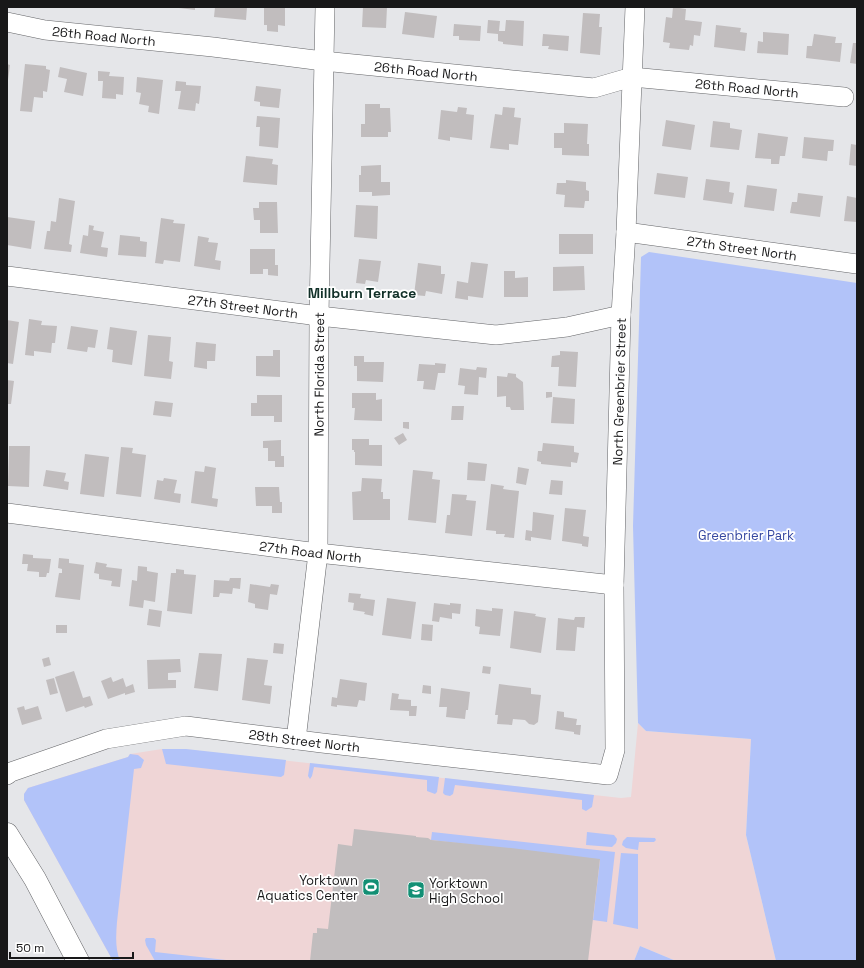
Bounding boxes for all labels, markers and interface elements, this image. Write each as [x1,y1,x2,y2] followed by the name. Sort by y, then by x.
[51,22,156,50] street label: 26th Road North
[373,58,478,85] street label: 26th Road North
[694,75,800,101] street label: 26th Road North
[686,232,798,264] street label: 27th Street North
[308,284,416,302] district label: Millburn Terrace
[187,291,299,322] street label: 27th Street North
[310,312,328,436] street label: North Florida Street
[609,317,629,466] street label: North Greenbrier Street
[698,527,794,544] park label: Greenbrier Park
[258,537,363,566] street label: 27th Road North
[248,725,361,756] street label: 28th Street North
[257,872,358,904] place label: Yorktown Aquatics Center
[429,875,503,907] place label: Yorktown High School
[361,877,381,897] sports icon: Yorktown Aquatics Center
[406,880,426,900] school or university icon: Yorktown High School
[10,934,133,960] scale bar
[16,940,44,956] text: 50 m

